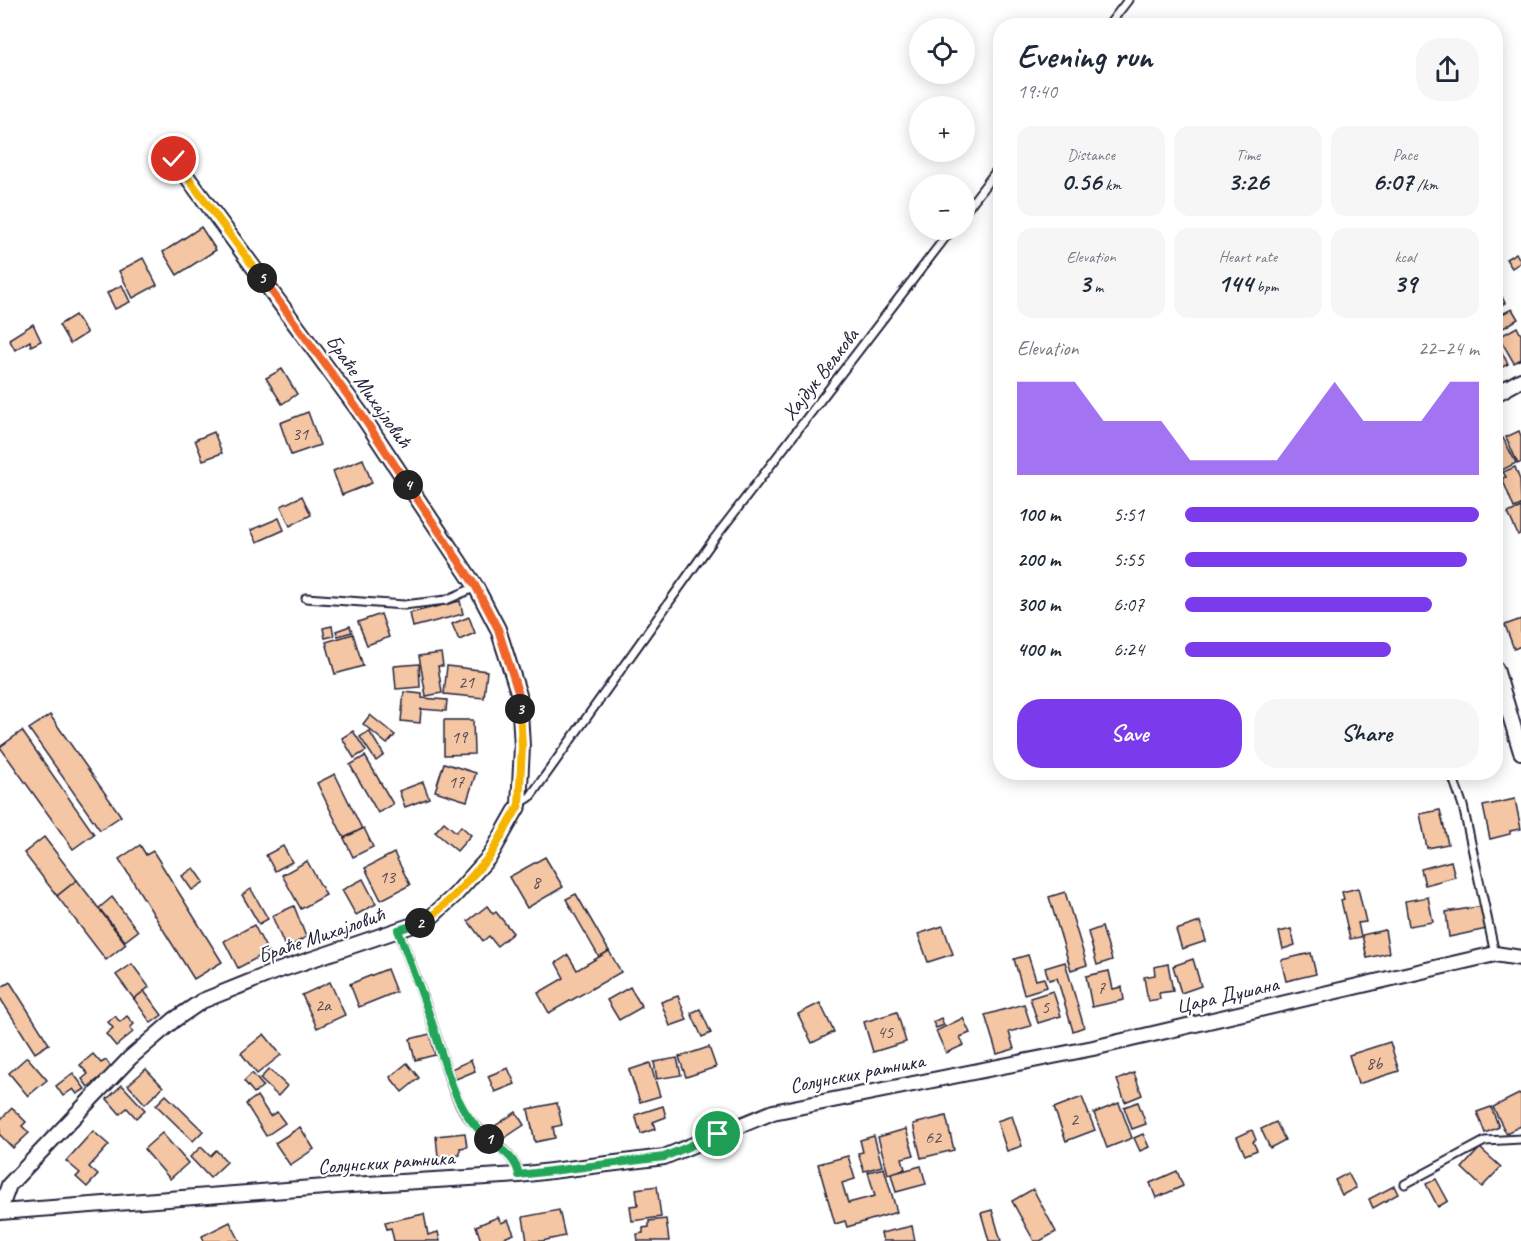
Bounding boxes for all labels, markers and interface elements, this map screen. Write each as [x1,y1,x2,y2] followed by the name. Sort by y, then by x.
[909,18,975,240] map controls
[909,18,975,84] button: locate
[1017,35,1152,77] text: Evening run
[1416,38,1479,101] button: share
[1017,79,1057,104] text: 19:40
[909,96,975,162] button: +
[148,133,199,184] pin
[157,142,190,175] icon: check
[1067,145,1115,165] text: Distance
[1236,145,1260,165] text: Time
[1393,145,1417,165] text: Pace
[1061,165,1101,198] text: 0.56
[1228,165,1268,198] text: 3:26
[1372,165,1413,198] text: 6:07
[909,174,975,240] button: −
[1101,175,1121,195] text: km
[1413,175,1438,195] text: /km
[1066,247,1116,267] text: Elevation
[1219,247,1277,267] text: Heart rate
[1394,247,1416,267] text: kcal
[247,263,277,293] pin: 5
[1079,267,1090,300] text: 3
[1218,267,1253,300] text: 144
[1393,267,1417,300] text: 39
[259,268,265,288] text: 5
[1090,277,1103,297] text: m
[1253,277,1278,297] text: bpm
[776,322,865,425] street label: Хајдук Вељкова
[320,329,418,453] street label: Браће Михајловић
[1017,336,1079,361] text: Elevation
[1418,336,1479,361] text: 22–24 m
[292,423,309,445] house number: 31
[393,470,423,500] pin: 4
[404,475,412,495] text: 4
[1017,502,1060,527] text: 100 m
[1113,502,1144,527] text: 5:51
[1017,547,1060,572] text: 200 m
[1113,547,1144,572] text: 5:55
[1017,592,1060,617] text: 300 m
[1113,592,1144,617] text: 6:07
[1017,637,1060,662] text: 400 m
[1113,637,1144,662] text: 6:24
[458,671,475,693] house number: 21
[505,694,535,724] pin: 3
[516,699,524,719] text: 3
[1017,699,1242,768] button: Save
[1254,699,1479,768] button: Share
[451,726,469,748] house number: 19
[448,771,465,793] house number: 17
[379,866,397,888] house number: 13
[532,871,542,893] house number: 8
[254,901,389,969] street label: Браће Михајловић
[405,908,435,938] pin: 2
[416,913,424,933] text: 2
[1173,970,1282,1019] street label: Цара Душана
[1097,977,1106,999] house number: 7
[315,994,332,1016] house number: 2a
[1041,996,1050,1018] house number: 5
[877,1021,894,1043] house number: 45
[787,1047,929,1099] street label: Солунских ратника
[1366,1052,1383,1074] house number: 8b
[692,1108,743,1159] pin
[1070,1108,1080,1130] house number: 2
[701,1117,734,1150] icon: arrive
[474,1124,504,1154] pin: 1
[925,1126,943,1148] house number: 62
[485,1129,493,1149] text: 1
[317,1144,458,1180] street label: Солунских ратника

